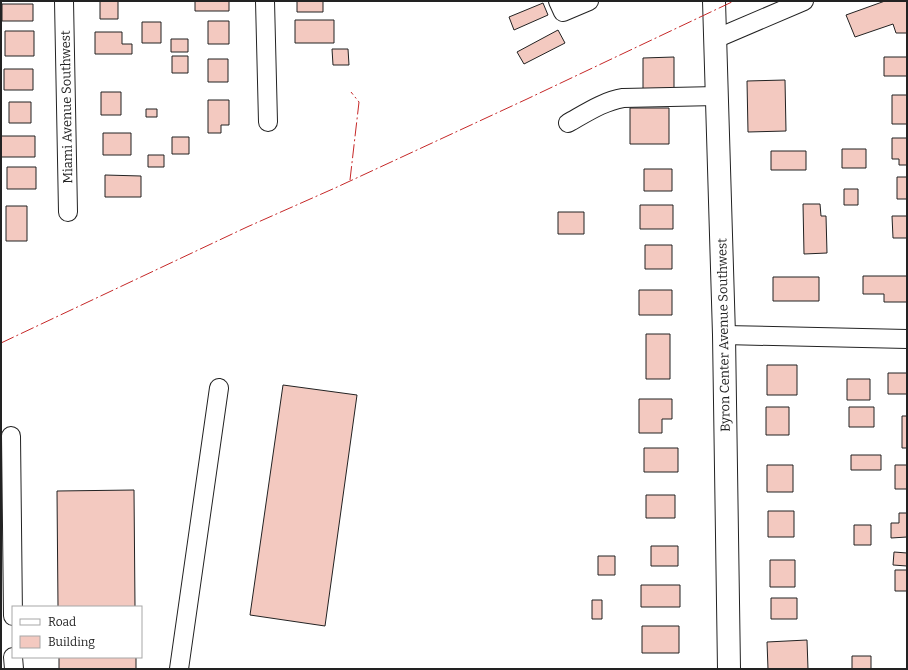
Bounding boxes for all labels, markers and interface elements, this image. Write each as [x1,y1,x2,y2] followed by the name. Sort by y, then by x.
[58,30,75,184] street label: Miami Avenue Southwest
[714,238,733,432] street label: Byron Center Avenue Southwest
[12,606,142,658] legend
[48,615,76,629] text: Road
[48,635,95,649] text: Building

